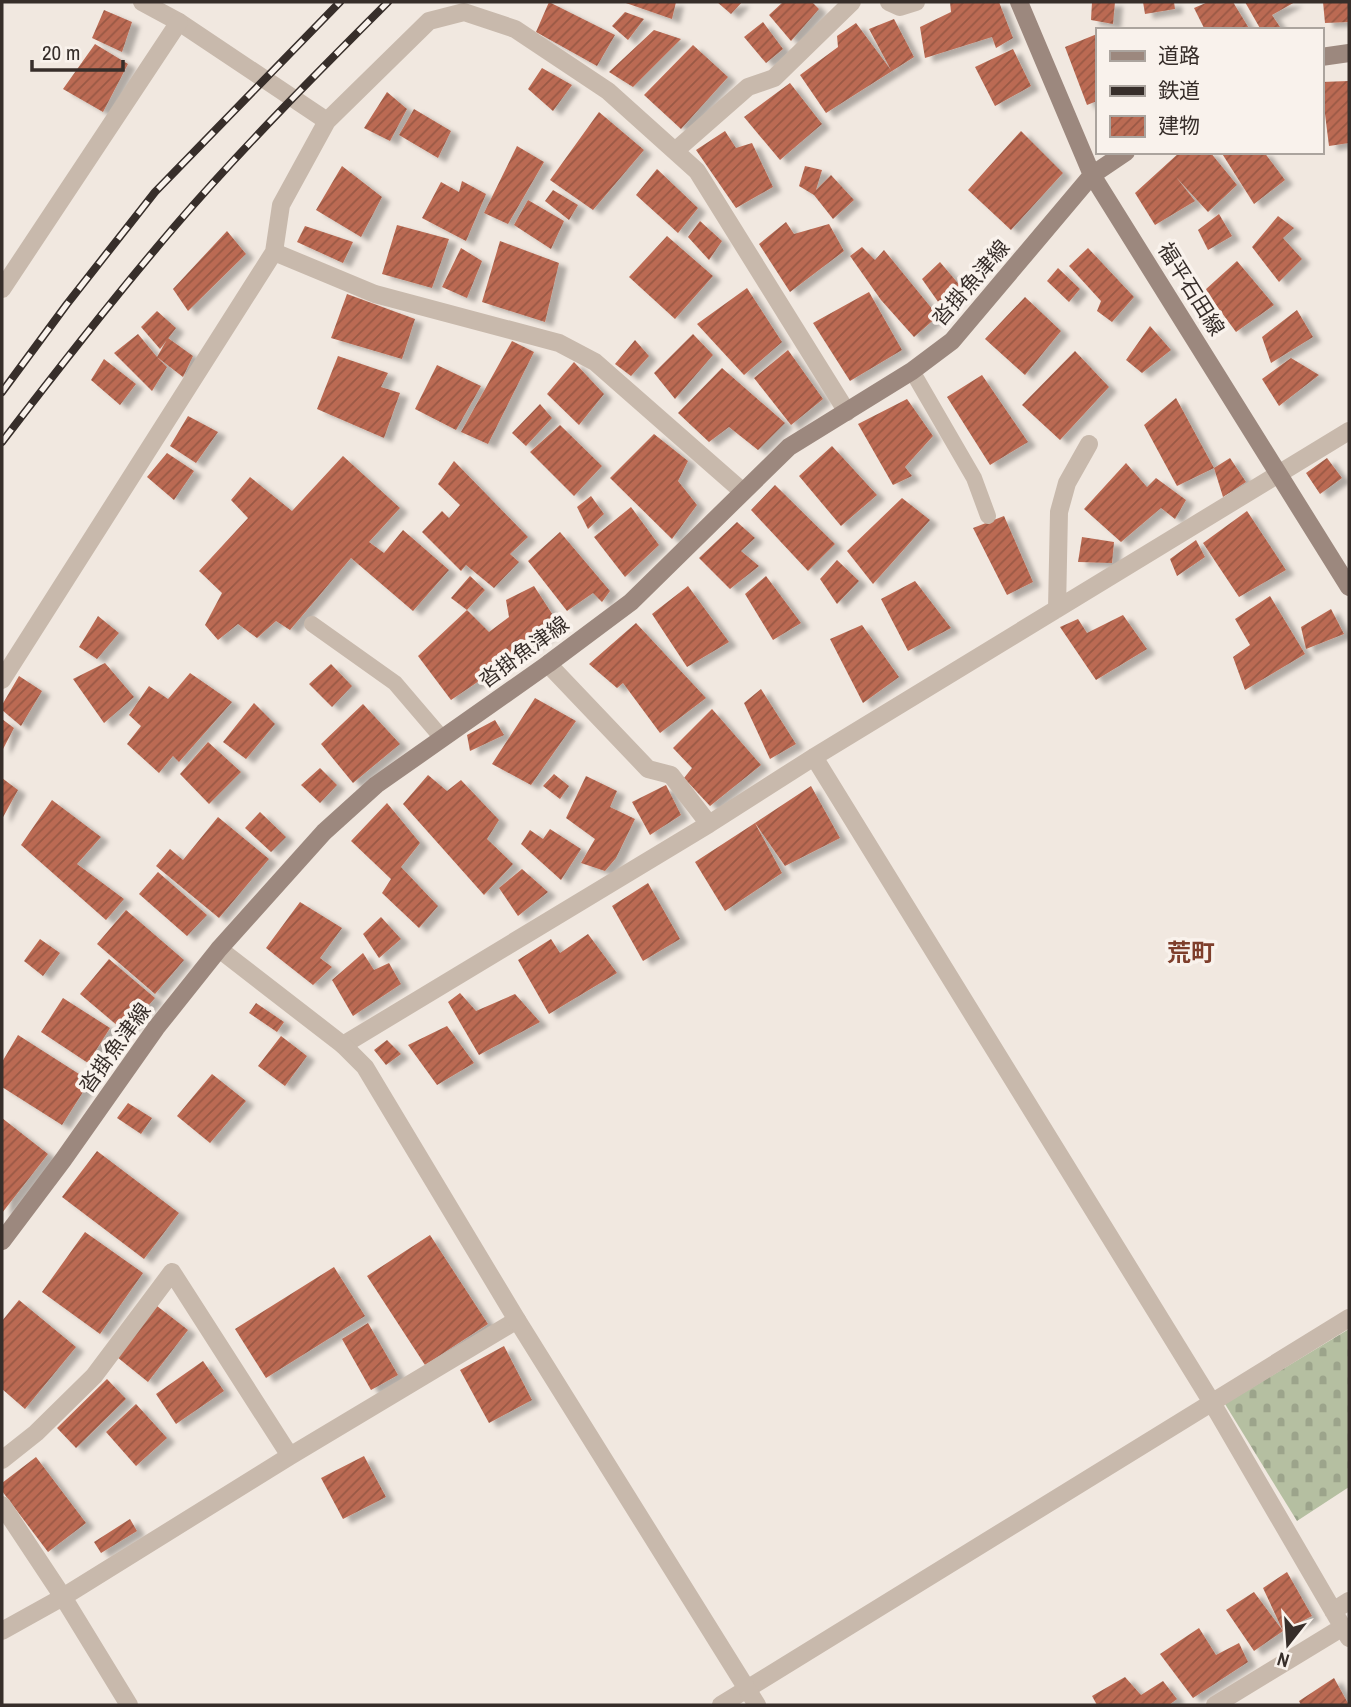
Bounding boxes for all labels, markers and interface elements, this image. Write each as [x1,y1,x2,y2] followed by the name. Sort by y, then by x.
[32,28,122,72] scale bar
[1096,28,1323,154] legend
[42,38,80,67] text: 20 m
[1158,41,1200,70] text: 道路
[1158,76,1200,105] text: 鉄道
[1158,111,1200,140] text: 建物
[925,234,1016,332] street label: 沓掛魚津線
[1151,237,1232,341] street label: 福平石田線
[473,609,575,694] street label: 沓掛魚津線
[1167,936,1215,968] district label: 荒町
[72,997,157,1099] street label: 沓掛魚津線
[1253,1609,1323,1679] north arrow
[1274,1646,1292,1674] text: N

